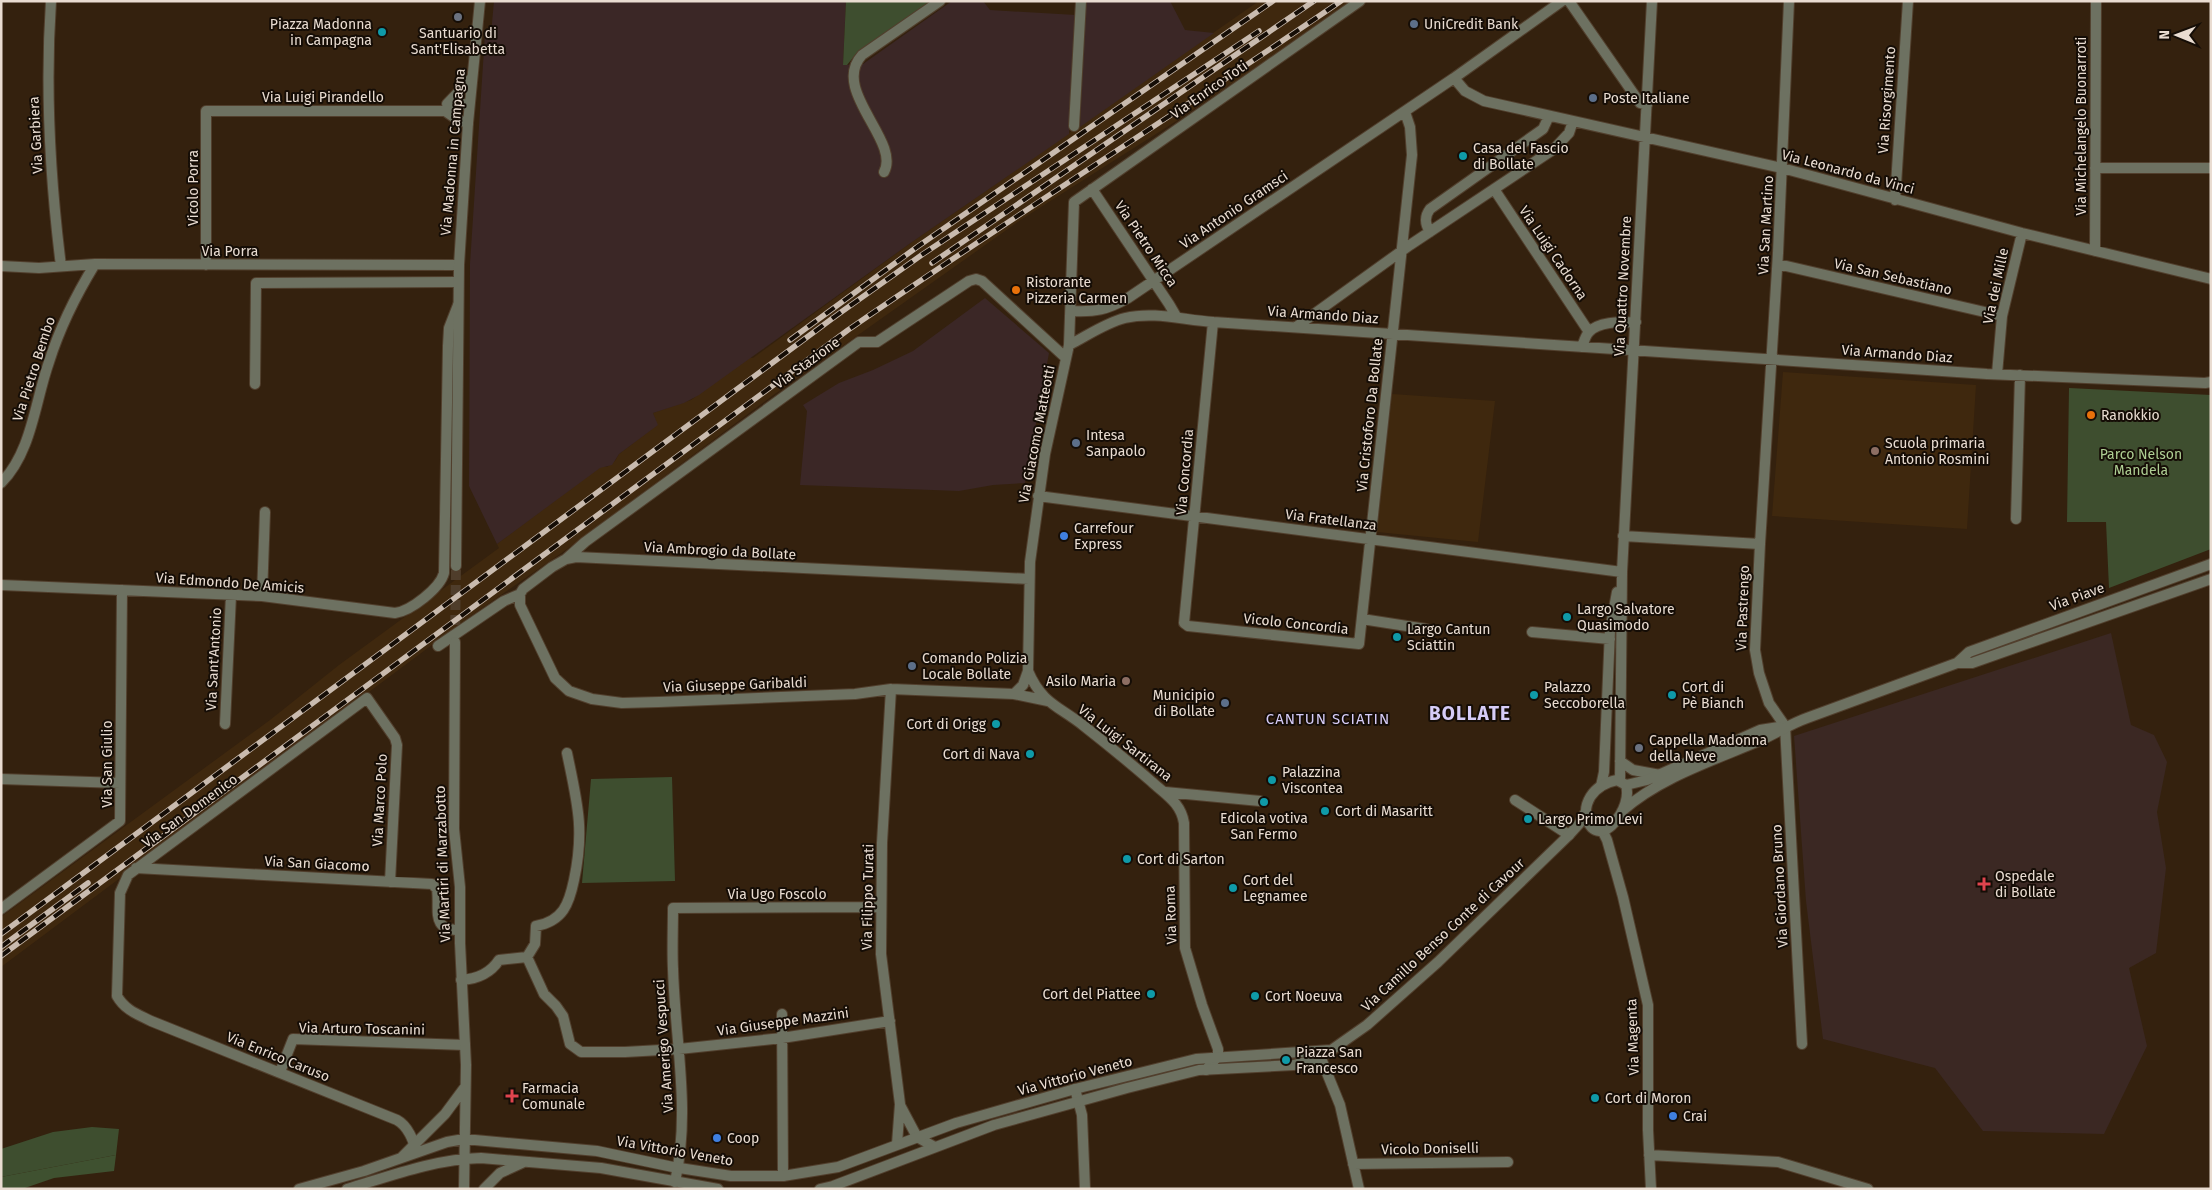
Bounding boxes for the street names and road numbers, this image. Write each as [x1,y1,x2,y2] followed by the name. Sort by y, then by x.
[2073,36,2090,216] street label: Via Michelangelo Buonarroti
[1875,46,1899,154] street label: Via Risorgimento
[1167,57,1251,123] street label: Via Enrico Toti
[437,68,469,236] street label: Via Madonna in Campagna
[262,89,384,106] street label: Via Luigi Pirandello
[25,96,47,174] street label: Via Garbiera
[1780,146,1916,198] street label: Via Leonardo da Vinci
[185,150,202,226] street label: Vicolo Porra
[1177,167,1291,253] street label: Via Antonio Gramsci
[1755,175,1777,275] street label: Via San Martino
[1111,198,1181,290] street label: Via Pietro Micca
[1515,203,1591,303] street label: Via Luigi Cadorna
[1611,215,1635,357] street label: Via Quattro Novembre
[202,243,258,260] street label: Via Porra
[1980,246,2012,326] street label: Via dei Mille
[1832,255,1954,299] street label: Via San Sebastiano
[1267,303,1379,327] street label: Via Armando Diaz
[9,314,59,424] street label: Via Pietro Bembo
[771,333,843,393] street label: Via Stazione
[1353,337,1387,493] street label: Via Cristoforo Da Bollate
[1841,342,1953,366] street label: Via Armando Diaz
[1015,364,1059,504] street label: Via Giacomo Matteotti
[1173,428,1197,516] street label: Via Concordia
[1284,506,1378,534] street label: Via Fratellanza
[644,539,796,563] street label: Via Ambrogio da Bollate
[1733,565,1753,651] street label: Via Pastrengo
[155,569,305,597] street label: Via Edmondo De Amicis
[2047,579,2107,615] street label: Via Piave
[203,607,225,711] street label: Via Sant'Antonio
[1243,610,1349,638] street label: Vicolo Concordia
[663,674,807,696] street label: Via Giuseppe Garibaldi
[1075,701,1175,785] street label: Via Luigi Sartirana
[99,720,116,808] street label: Via San Giulio
[369,753,391,847] street label: Via Marco Polo
[139,771,241,851] street label: Via San Domenico
[432,785,454,943] street label: Via Martiri di Marzabotto
[1768,824,1792,948] street label: Via Giordano Bruno
[859,844,877,950] street label: Via Filippo Turati
[264,853,370,875] street label: Via San Giacomo
[1358,854,1529,1015] street label: Via Camillo Benso Conte di Cavour
[1161,885,1181,945] street label: Via Roma
[727,886,827,903] street label: Via Ugo Foscolo
[651,979,677,1113] street label: Via Amerigo Vespucci
[1623,998,1643,1076] street label: Via Magenta
[716,1004,850,1040] street label: Via Giuseppe Mazzini
[299,1019,425,1039] street label: Via Arturo Toscanini
[224,1029,332,1085] street label: Via Enrico Caruso
[1016,1053,1134,1099] street label: Via Vittorio Veneto
[615,1132,735,1170] street label: Via Vittorio Veneto
[1381,1140,1479,1158] street label: Vicolo Doniselli

